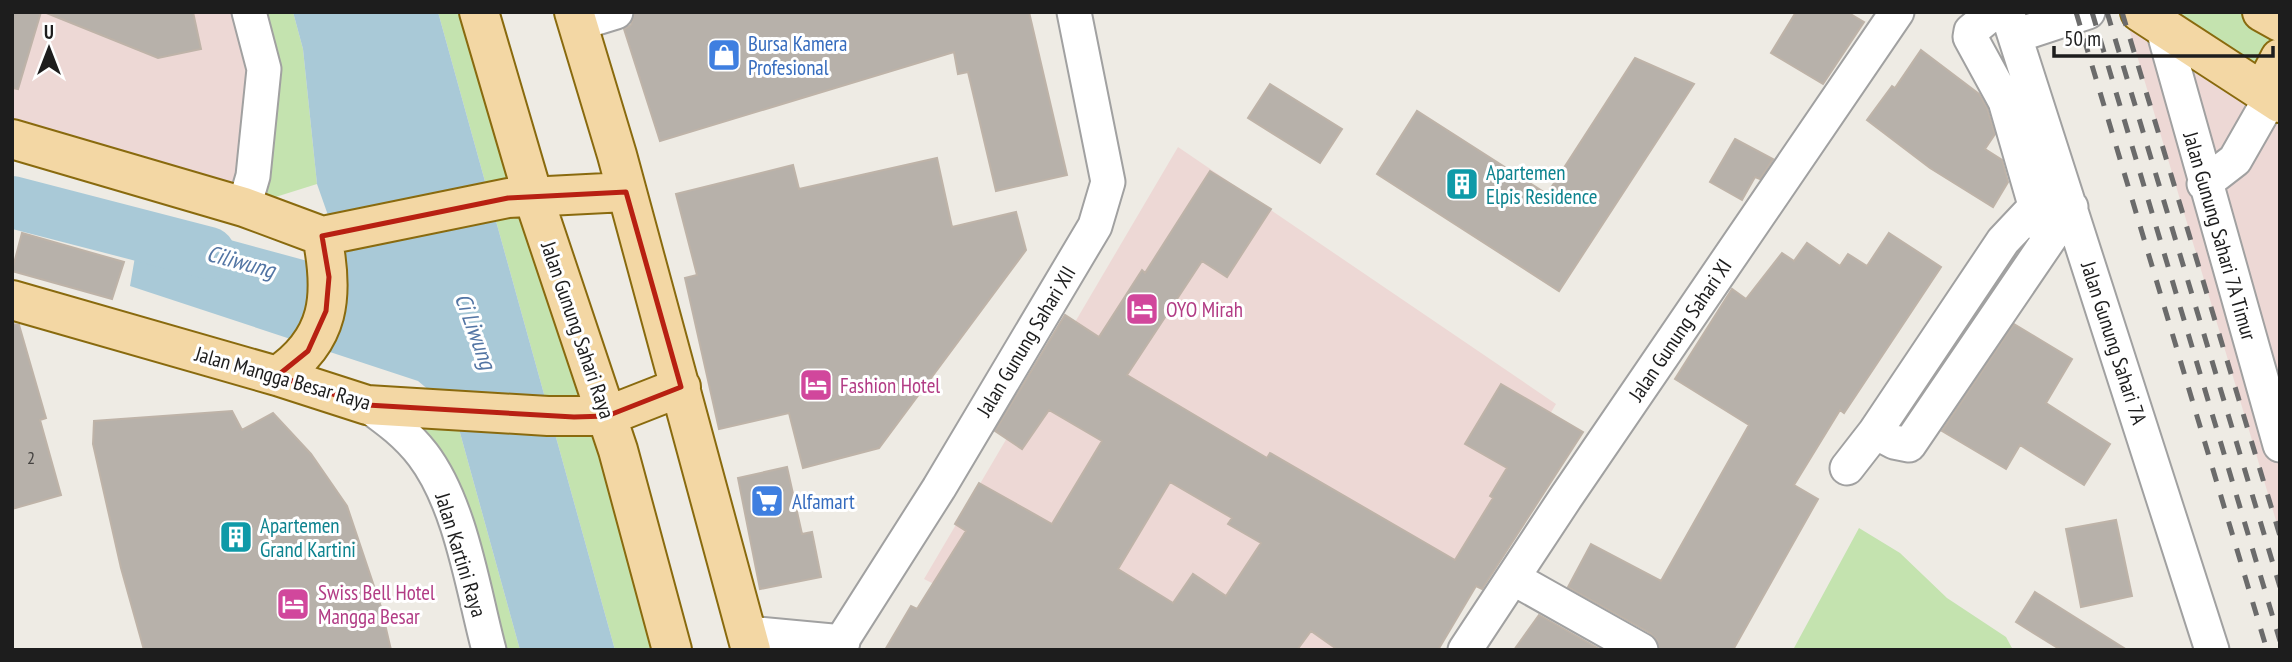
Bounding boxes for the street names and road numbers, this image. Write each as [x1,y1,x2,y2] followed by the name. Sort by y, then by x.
[2177,128,2263,344] street label: Jalan Gunung Sahari 7A Timur
[535,237,621,422] street label: Jalan Gunung Sahari Raya
[1622,254,1738,407] street label: Jalan Gunung Sahari XI
[2075,257,2153,428] street label: Jalan Gunung Sahari 7A
[970,261,1081,422] street label: Jalan Gunung Sahari XII
[191,340,374,416] street label: Jalan Mangga Besar Raya
[429,489,493,620] street label: Jalan Kartini Raya

